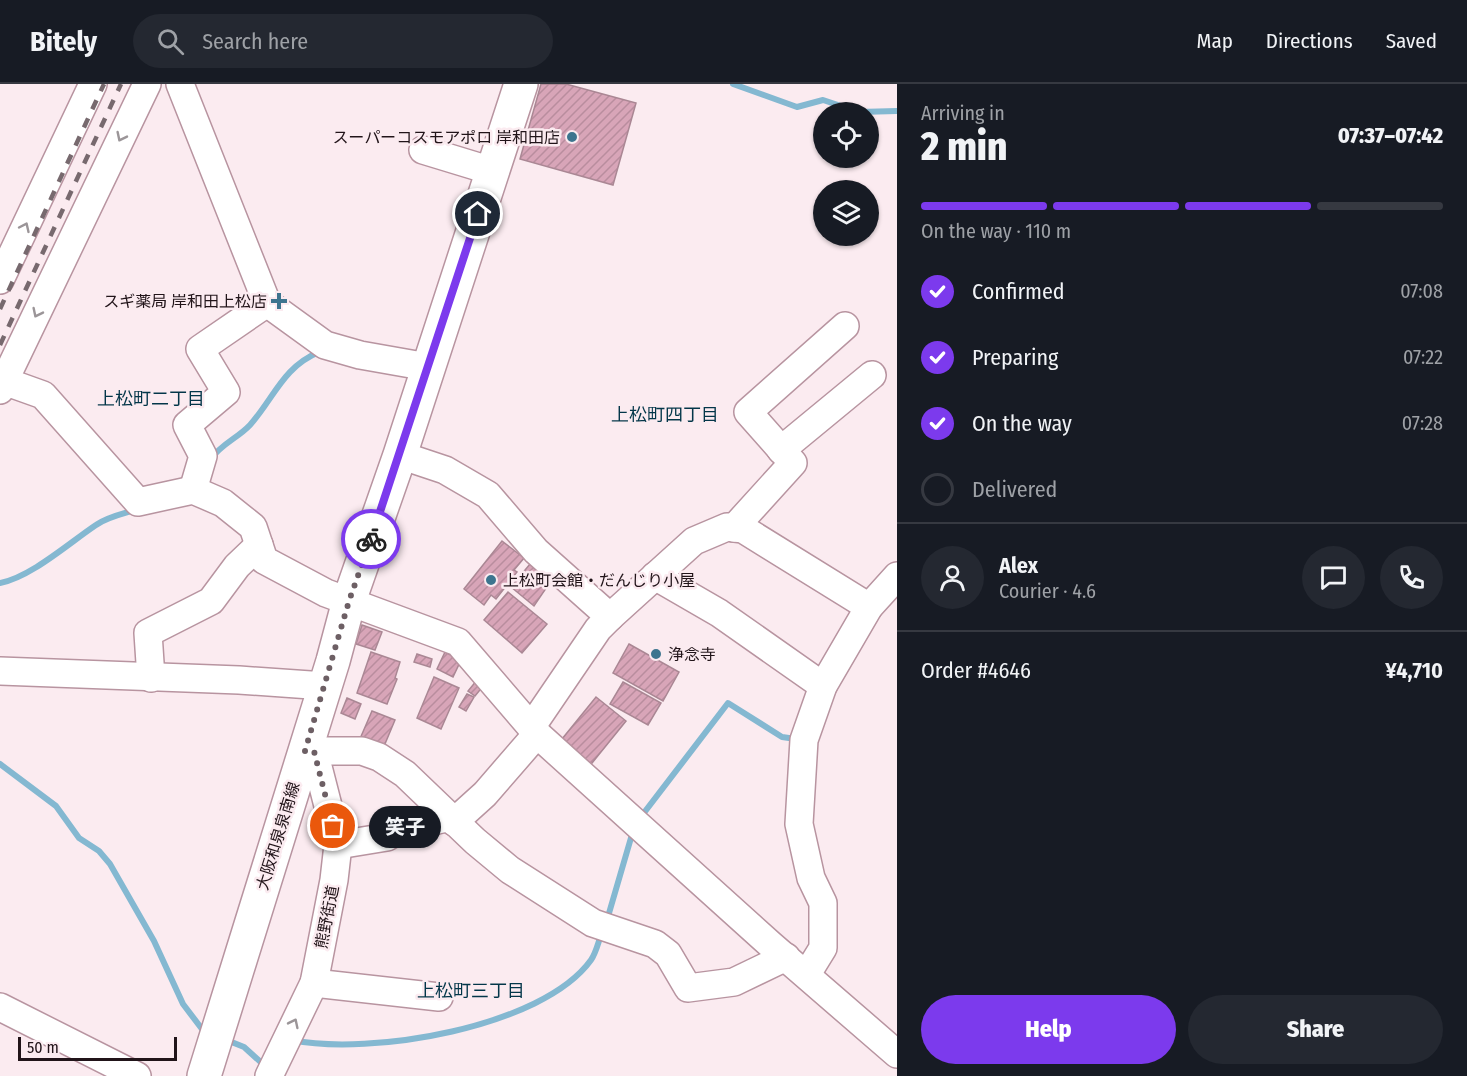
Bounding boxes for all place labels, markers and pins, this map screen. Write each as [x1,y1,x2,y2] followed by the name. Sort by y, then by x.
[332,128,560,147] place label: スーパーコスモアポロ 岸和田店
[565,130,579,144] marker: スーパーコスモアポロ 岸和田店
[452,188,503,239] pin
[103,292,267,311] place label: スギ薬局 岸和田上松店
[272,294,286,308] marker: スギ薬局 岸和田上松店
[503,571,695,590] place label: 上松町会館・だんじり小屋
[484,573,498,587] marker: 上松町会館・だんじり小屋
[668,645,716,664] place label: 浄念寺
[649,647,663,661] marker: 浄念寺
[307,800,358,851] pin
[369,805,441,847] callout: 笑子

